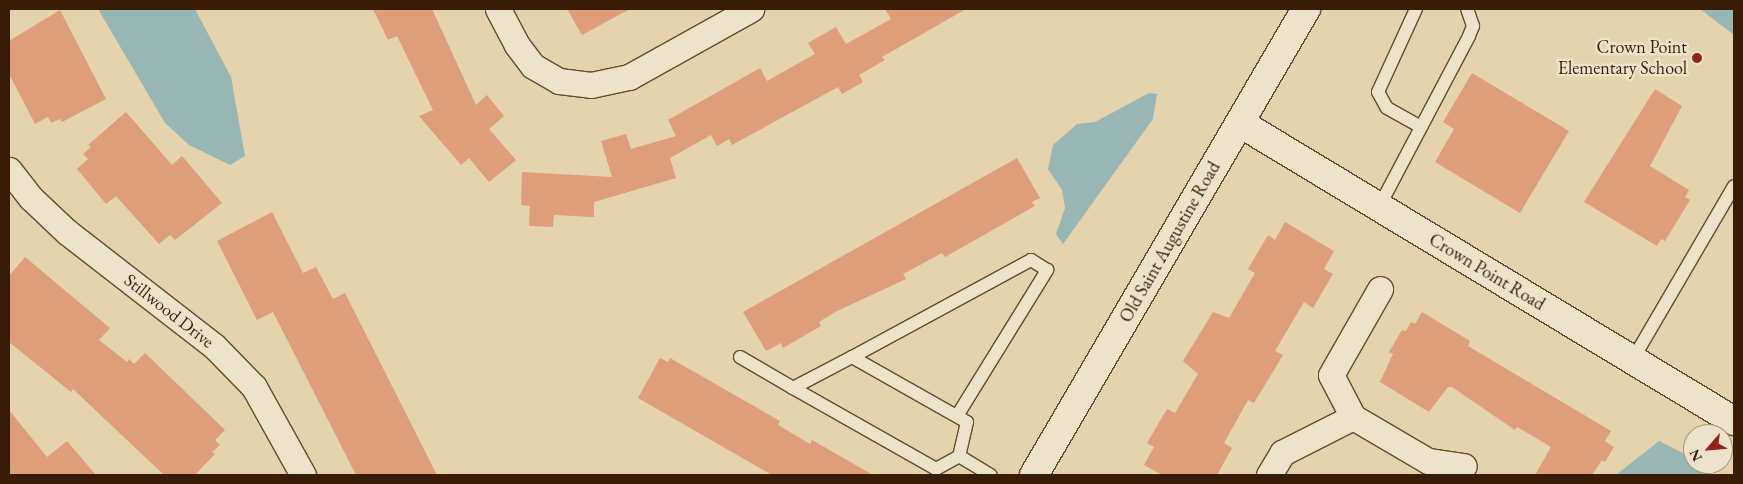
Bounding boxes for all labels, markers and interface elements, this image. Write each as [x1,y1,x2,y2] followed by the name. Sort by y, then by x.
[1558,37,1687,80] place label: Crown Point Elementary School
[1691,52,1703,64] marker: Crown Point Elementary School
[1115,158,1225,326] street label: Old Saint Augustine Road
[1425,229,1549,315] street label: Crown Point Road
[120,269,218,353] street label: Stillwood Drive
[1683,424,1733,474] north arrow
[1685,446,1706,464] text: N

